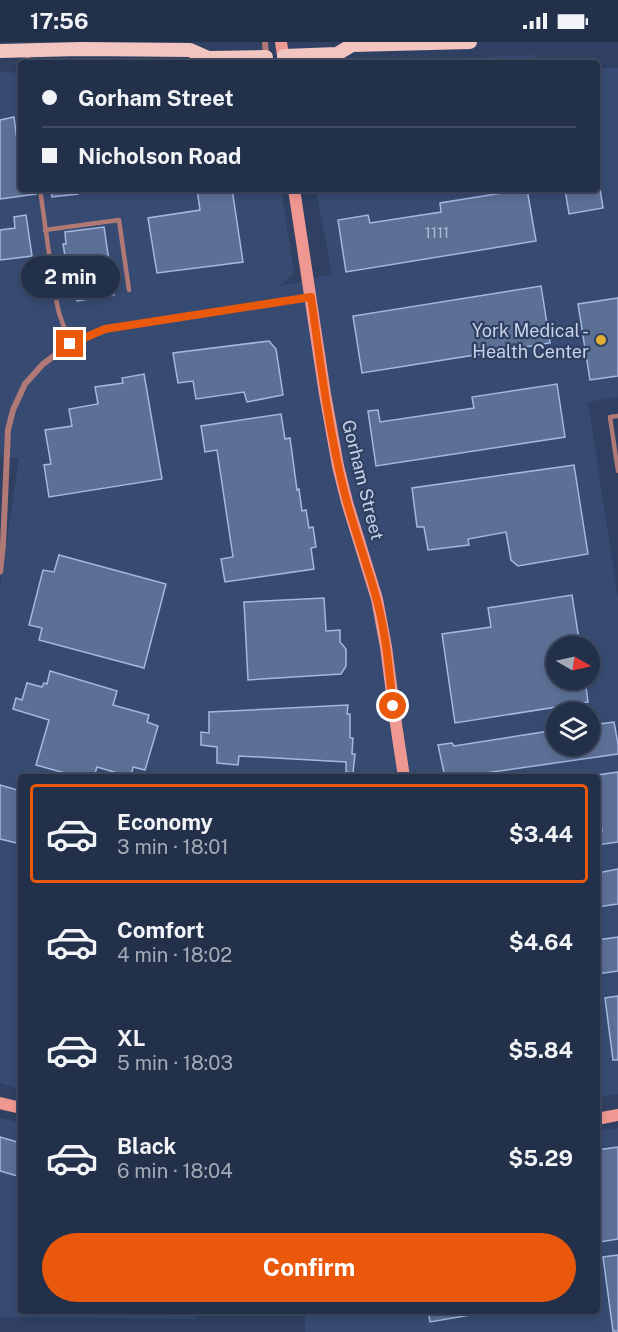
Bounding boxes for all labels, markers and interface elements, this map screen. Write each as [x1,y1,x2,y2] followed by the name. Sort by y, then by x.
[30,8,89,34] text: 17:56
[78,85,234,111] text: Gorham Street
[78,143,241,169] text: Nicholson Road
[425,224,449,241] house number: 1111
[20,257,119,299] callout: 2 min
[44,265,97,289] text: 2 min
[472,320,589,362] place label: York Medical - Health Center
[56,330,83,357] route end
[594,333,608,347] marker: York Medical - Health Center
[338,418,388,542] street label: Gorham Street
[546,636,600,690] north arrow
[546,636,600,756] map controls
[379,692,406,719] route start
[546,702,600,756] button: layers
[45,807,99,861] icon: car
[117,809,213,835] text: Economy
[509,821,573,847] text: $3.44
[117,835,229,859] text: 3 min · 18:01
[45,915,99,969] icon: car
[117,917,204,943] text: Comfort
[509,929,573,955] text: $4.64
[117,943,232,967] text: 4 min · 18:02
[45,1023,99,1077] icon: car
[117,1025,145,1051] text: XL
[508,1037,573,1063] text: $5.84
[117,1051,233,1075] text: 5 min · 18:03
[45,1131,99,1185] icon: car
[117,1133,176,1159] text: Black
[508,1145,573,1171] text: $5.29
[117,1159,233,1183] text: 6 min · 18:04
[42,1233,576,1302] button: Confirm

